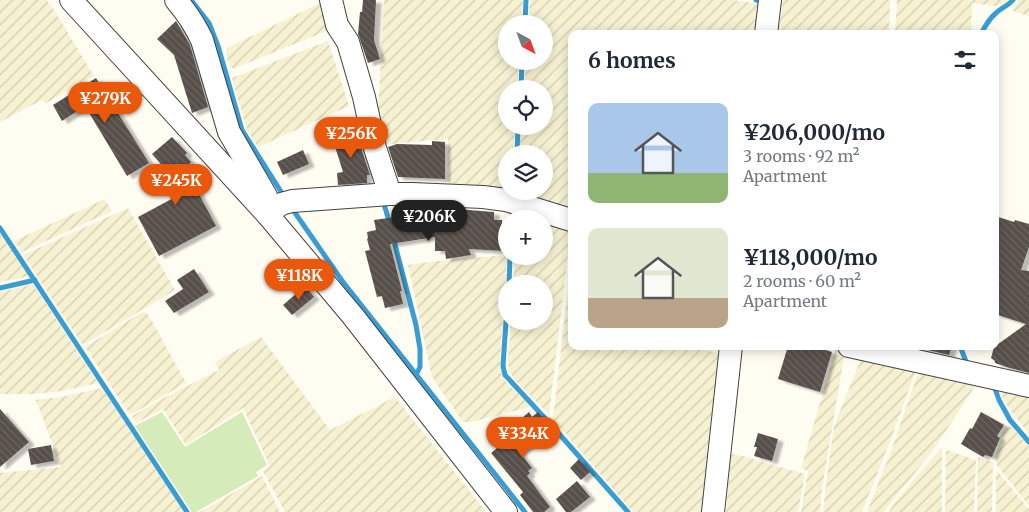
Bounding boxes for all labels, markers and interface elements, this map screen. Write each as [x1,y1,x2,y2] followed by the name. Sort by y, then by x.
[498,15,552,70] north arrow
[498,15,553,330] map controls
[951,46,979,74] icon: filters
[588,47,676,74] text: 6 homes
[498,80,553,135] button: locate
[70,82,140,124] pin: ¥279K
[79,88,131,108] text: ¥279K
[316,116,386,159] pin: ¥256K
[743,119,885,146] text: ¥206,000/mo
[325,123,377,143] text: ¥256K
[628,123,688,183] icon: home
[498,145,553,200] button: layers
[743,146,859,166] text: 3 rooms · 92 m²
[141,164,211,206] pin: ¥245K
[743,166,827,186] text: Apartment
[150,170,202,190] text: ¥245K
[394,200,464,242] pin: ¥206K
[402,206,456,226] text: ¥206K
[498,210,553,265] button: +
[743,244,877,271] text: ¥118,000/mo
[628,248,688,308] icon: home
[264,258,334,301] pin: ¥118K
[275,265,323,285] text: ¥118K
[743,271,861,291] text: 2 rooms · 60 m²
[498,275,553,330] button: −
[743,291,827,311] text: Apartment
[488,416,558,459] pin: ¥334K
[497,423,549,443] text: ¥334K

